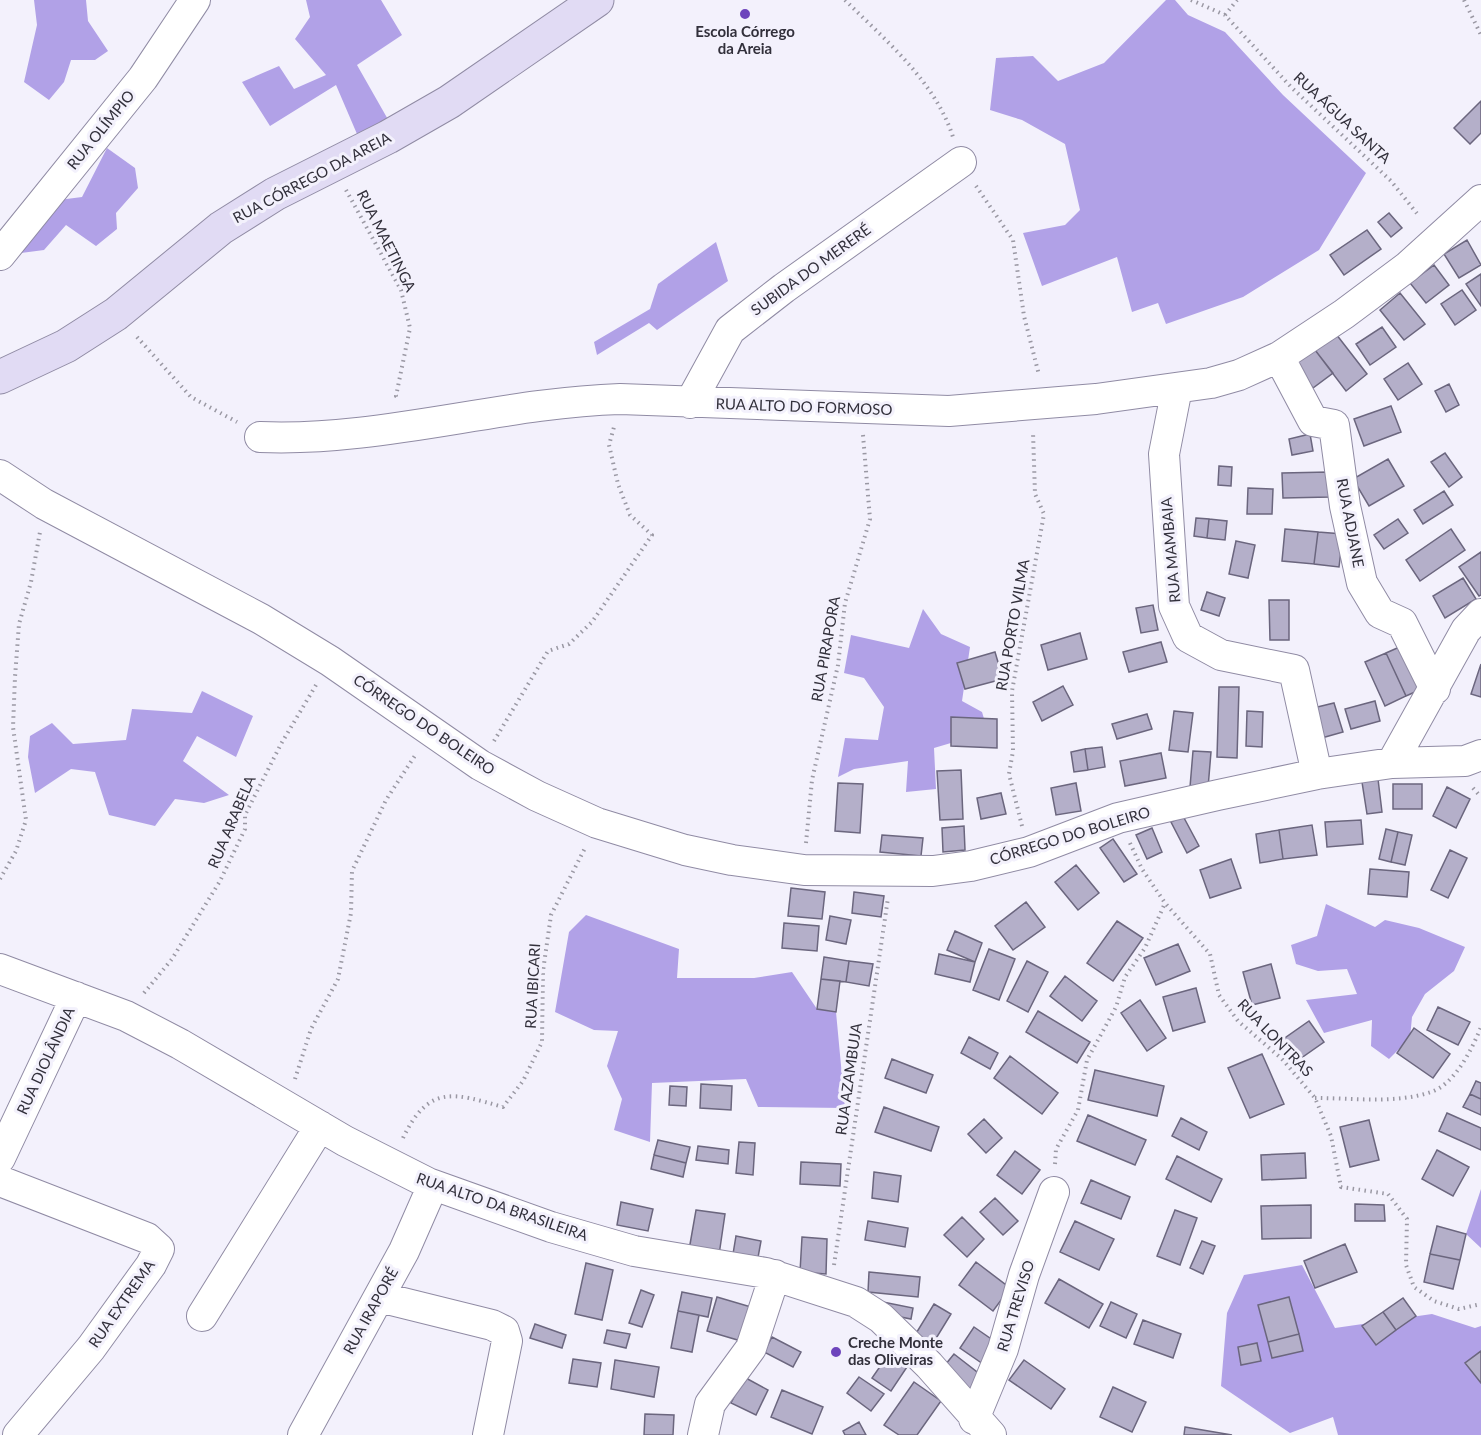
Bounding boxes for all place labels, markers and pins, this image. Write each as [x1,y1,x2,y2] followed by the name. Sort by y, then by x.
[738,7,752,21] marker: Escola Córrego da Areia
[695,22,795,57] place label: Escola Córrego da Areia
[848,1333,943,1368] place label: Creche Monte das Oliveiras
[829,1345,843,1359] marker: Creche Monte das Oliveiras

